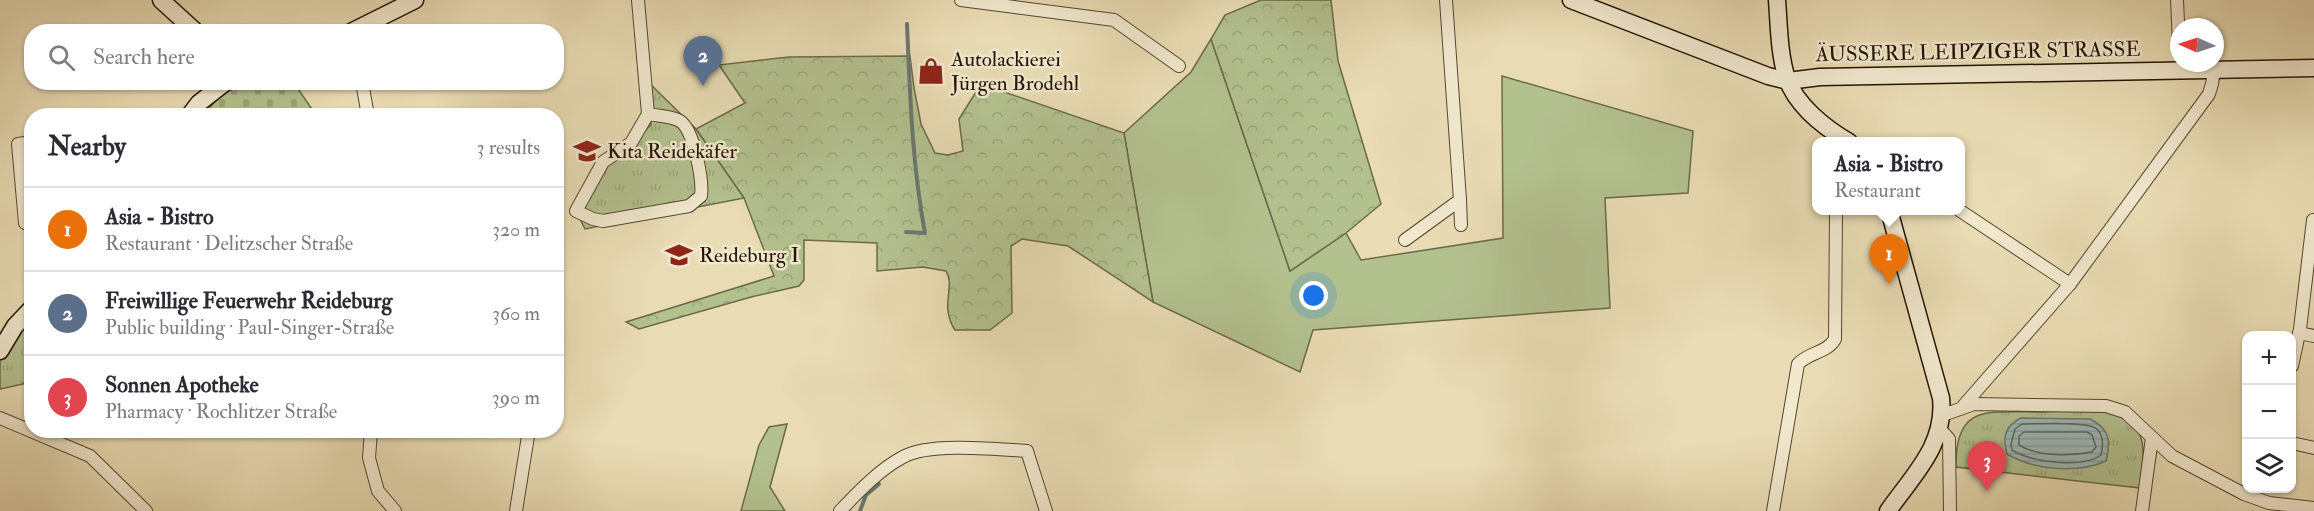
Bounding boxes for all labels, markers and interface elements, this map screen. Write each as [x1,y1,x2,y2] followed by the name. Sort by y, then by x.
[2170,18,2224,72] north arrow
[24,24,564,90] search box
[684,36,722,86] pin: 2
[1814,36,2141,68] street label: ÄUSSERE LEIPZIGER STRASSE
[45,41,78,74] icon: search
[93,43,195,71] text: Search here
[950,46,1080,97] place label: Autolackierei Jürgen Brodehl
[916,56,946,86] shop icon: Autolackierei Jürgen Brodehl
[48,131,126,163] text: Nearby
[477,135,540,160] text: 3 results
[572,136,602,166] school or university icon: Kita Reidekäfer
[1812,137,1965,215] popup
[607,138,737,165] place label: Kita Reidekäfer
[1834,150,1943,178] text: Asia - Bistro
[1834,178,1921,203] text: Restaurant
[105,203,214,231] text: Asia - Bistro
[64,217,71,242] text: 1
[492,217,540,242] text: 320 m
[105,231,353,256] text: Restaurant · Delitzscher Straße
[1870,234,1908,284] pin: 1
[664,240,694,270] school or university icon: Reideburg I
[699,242,799,269] place label: Reideburg I
[1299,281,1328,310] your location
[105,287,392,315] text: Freiwillige Feuerwehr Reideburg
[62,301,73,326] text: 2
[492,301,540,326] text: 360 m
[105,315,394,340] text: Public building · Paul-Singer-Straße
[2242,331,2296,493] map controls
[2242,331,2296,385] button: +
[105,371,259,399] text: Sonnen Apotheke
[64,385,71,410] text: 3
[492,385,540,410] text: 390 m
[2242,385,2296,439] button: −
[105,399,337,424] text: Pharmacy · Rochlitzer Straße
[2242,439,2296,493] button: layers
[1968,442,2006,491] pin: 3

